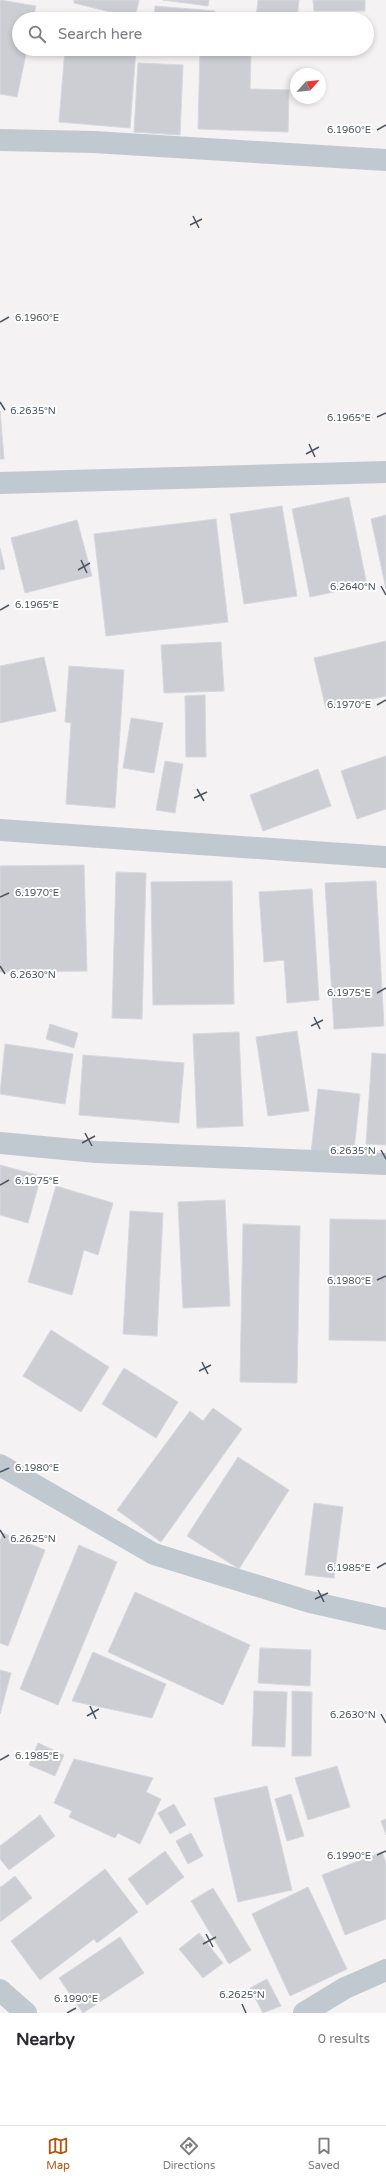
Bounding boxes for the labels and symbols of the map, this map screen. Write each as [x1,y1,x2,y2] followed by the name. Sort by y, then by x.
[290,68,326,104] north arrow
[327,124,371,136] text: 6.1960°E
[15,312,59,324] text: 6.1960°E
[10,405,56,417] text: 6.2635°N
[327,412,371,424] text: 6.1965°E
[330,581,376,593] text: 6.2640°N
[15,599,59,611] text: 6.1965°E
[327,699,371,711] text: 6.1970°E
[15,887,59,899] text: 6.1970°E
[10,969,56,981] text: 6.2630°N
[327,987,371,999] text: 6.1975°E
[330,1145,376,1157] text: 6.2635°N
[15,1175,59,1187] text: 6.1975°E
[327,1275,371,1287] text: 6.1980°E
[15,1462,59,1474] text: 6.1980°E
[10,1533,56,1545] text: 6.2625°N
[327,1562,371,1574] text: 6.1985°E
[330,1709,376,1721] text: 6.2630°N
[15,1750,59,1762] text: 6.1985°E
[327,1850,371,1862] text: 6.1990°E
[219,1989,265,2001] text: 6.2625°N
[54,1993,98,2005] text: 6.1990°E

